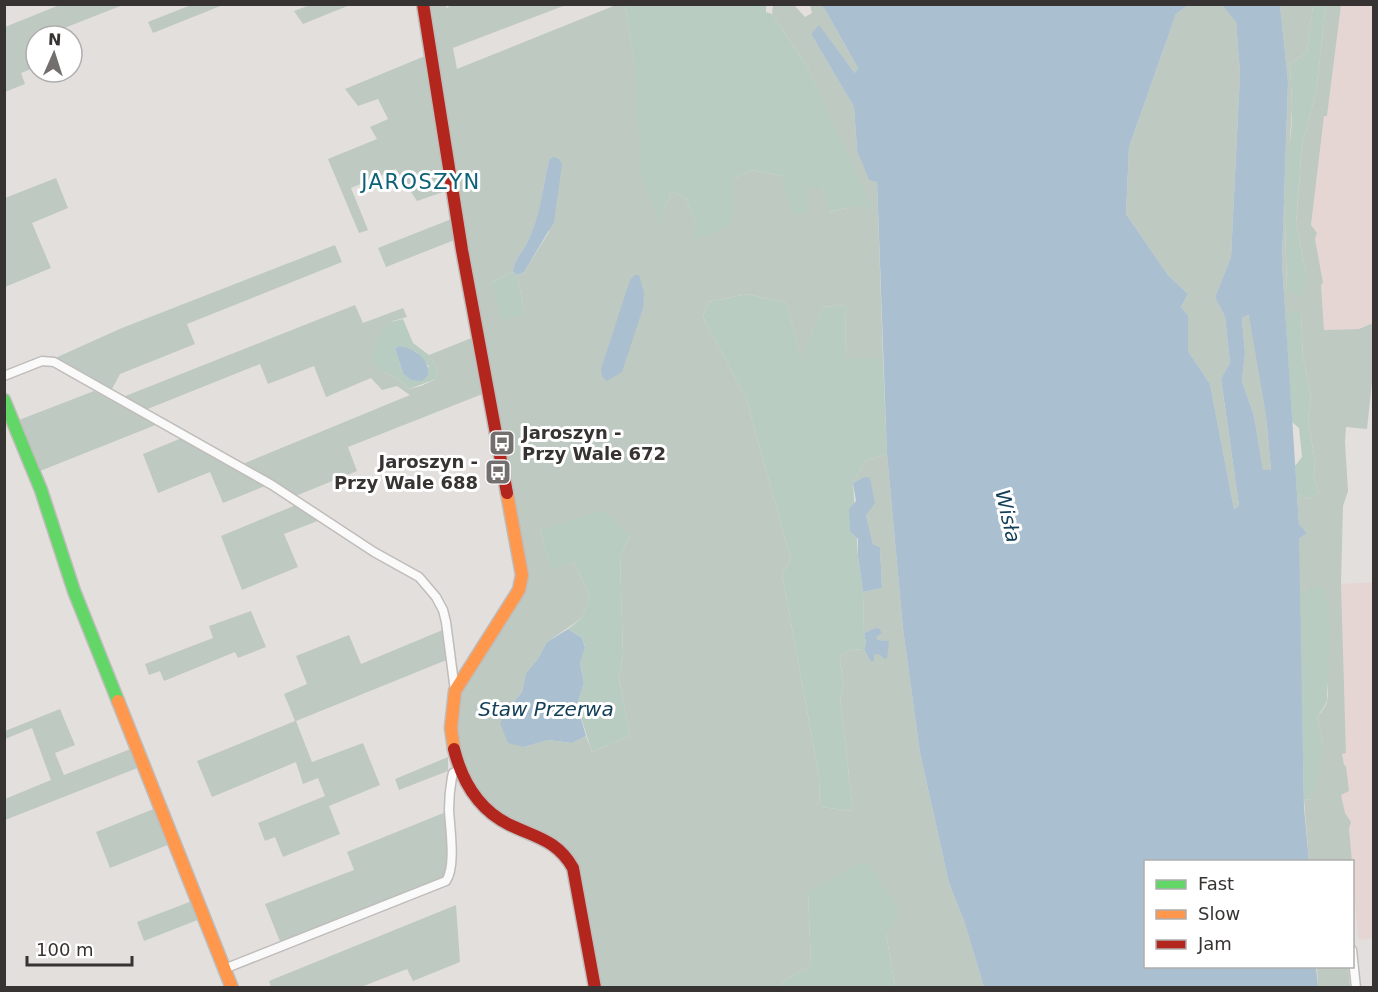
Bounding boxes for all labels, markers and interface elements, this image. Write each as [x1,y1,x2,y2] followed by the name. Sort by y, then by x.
[24,24,84,84] north arrow
[48,30,62,49] text: N
[359,170,481,194] district label: JAROSZYN
[520,422,666,464] place label: Jaroszyn - Przy Wale 672
[487,428,517,458] bus stop icon: Jaroszyn - Przy Wale 672
[334,451,478,493] place label: Jaroszyn - Przy Wale 688
[483,457,513,487] bus stop icon: Jaroszyn - Przy Wale 688
[990,487,1026,545] water label: Wisła
[478,697,614,721] water label: Staw Przerwa
[1144,860,1354,968] legend
[1198,873,1234,894] text: Fast
[1198,903,1240,924] text: Slow
[27,929,132,967] scale bar
[1197,933,1232,954] text: Jam
[36,939,94,960] text: 100 m

